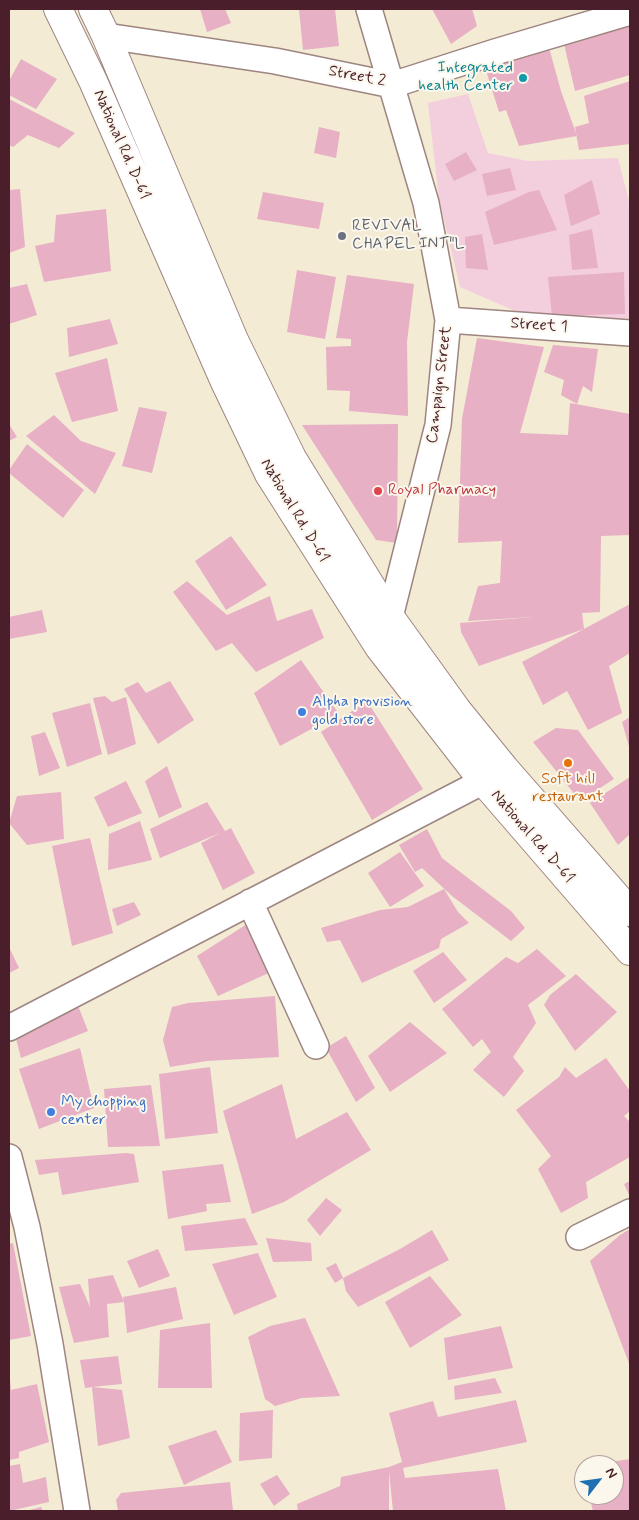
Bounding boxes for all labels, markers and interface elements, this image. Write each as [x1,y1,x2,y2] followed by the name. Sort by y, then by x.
[418,59,513,97] place label: Integrated health Center
[327,62,387,92] street label: Street 2
[517,72,529,84] marker: Integrated health Center
[88,87,154,203] street label: National Rd. D-61
[352,217,464,255] place label: REVIVAL CHAPEL INT"L
[336,230,348,242] marker: REVIVAL CHAPEL INT"L
[510,314,568,338] street label: Street 1
[423,325,457,445] street label: Campaign Street
[255,456,333,566] street label: National Rd. D-61
[388,481,496,501] place label: Royal Pharmacy
[372,485,384,497] marker: Royal Pharmacy
[312,693,413,731] place label: Alpha provision gold store
[296,706,308,718] marker: Alpha provision gold store
[562,757,574,769] marker: Soft hill restaurant
[532,770,604,808] place label: Soft hill restaurant
[486,786,578,888] street label: National Rd. D-61
[61,1093,146,1131] place label: My chopping center
[45,1106,57,1118] marker: My chopping center
[574,1455,624,1505] north arrow
[601,1464,621,1482] text: N

